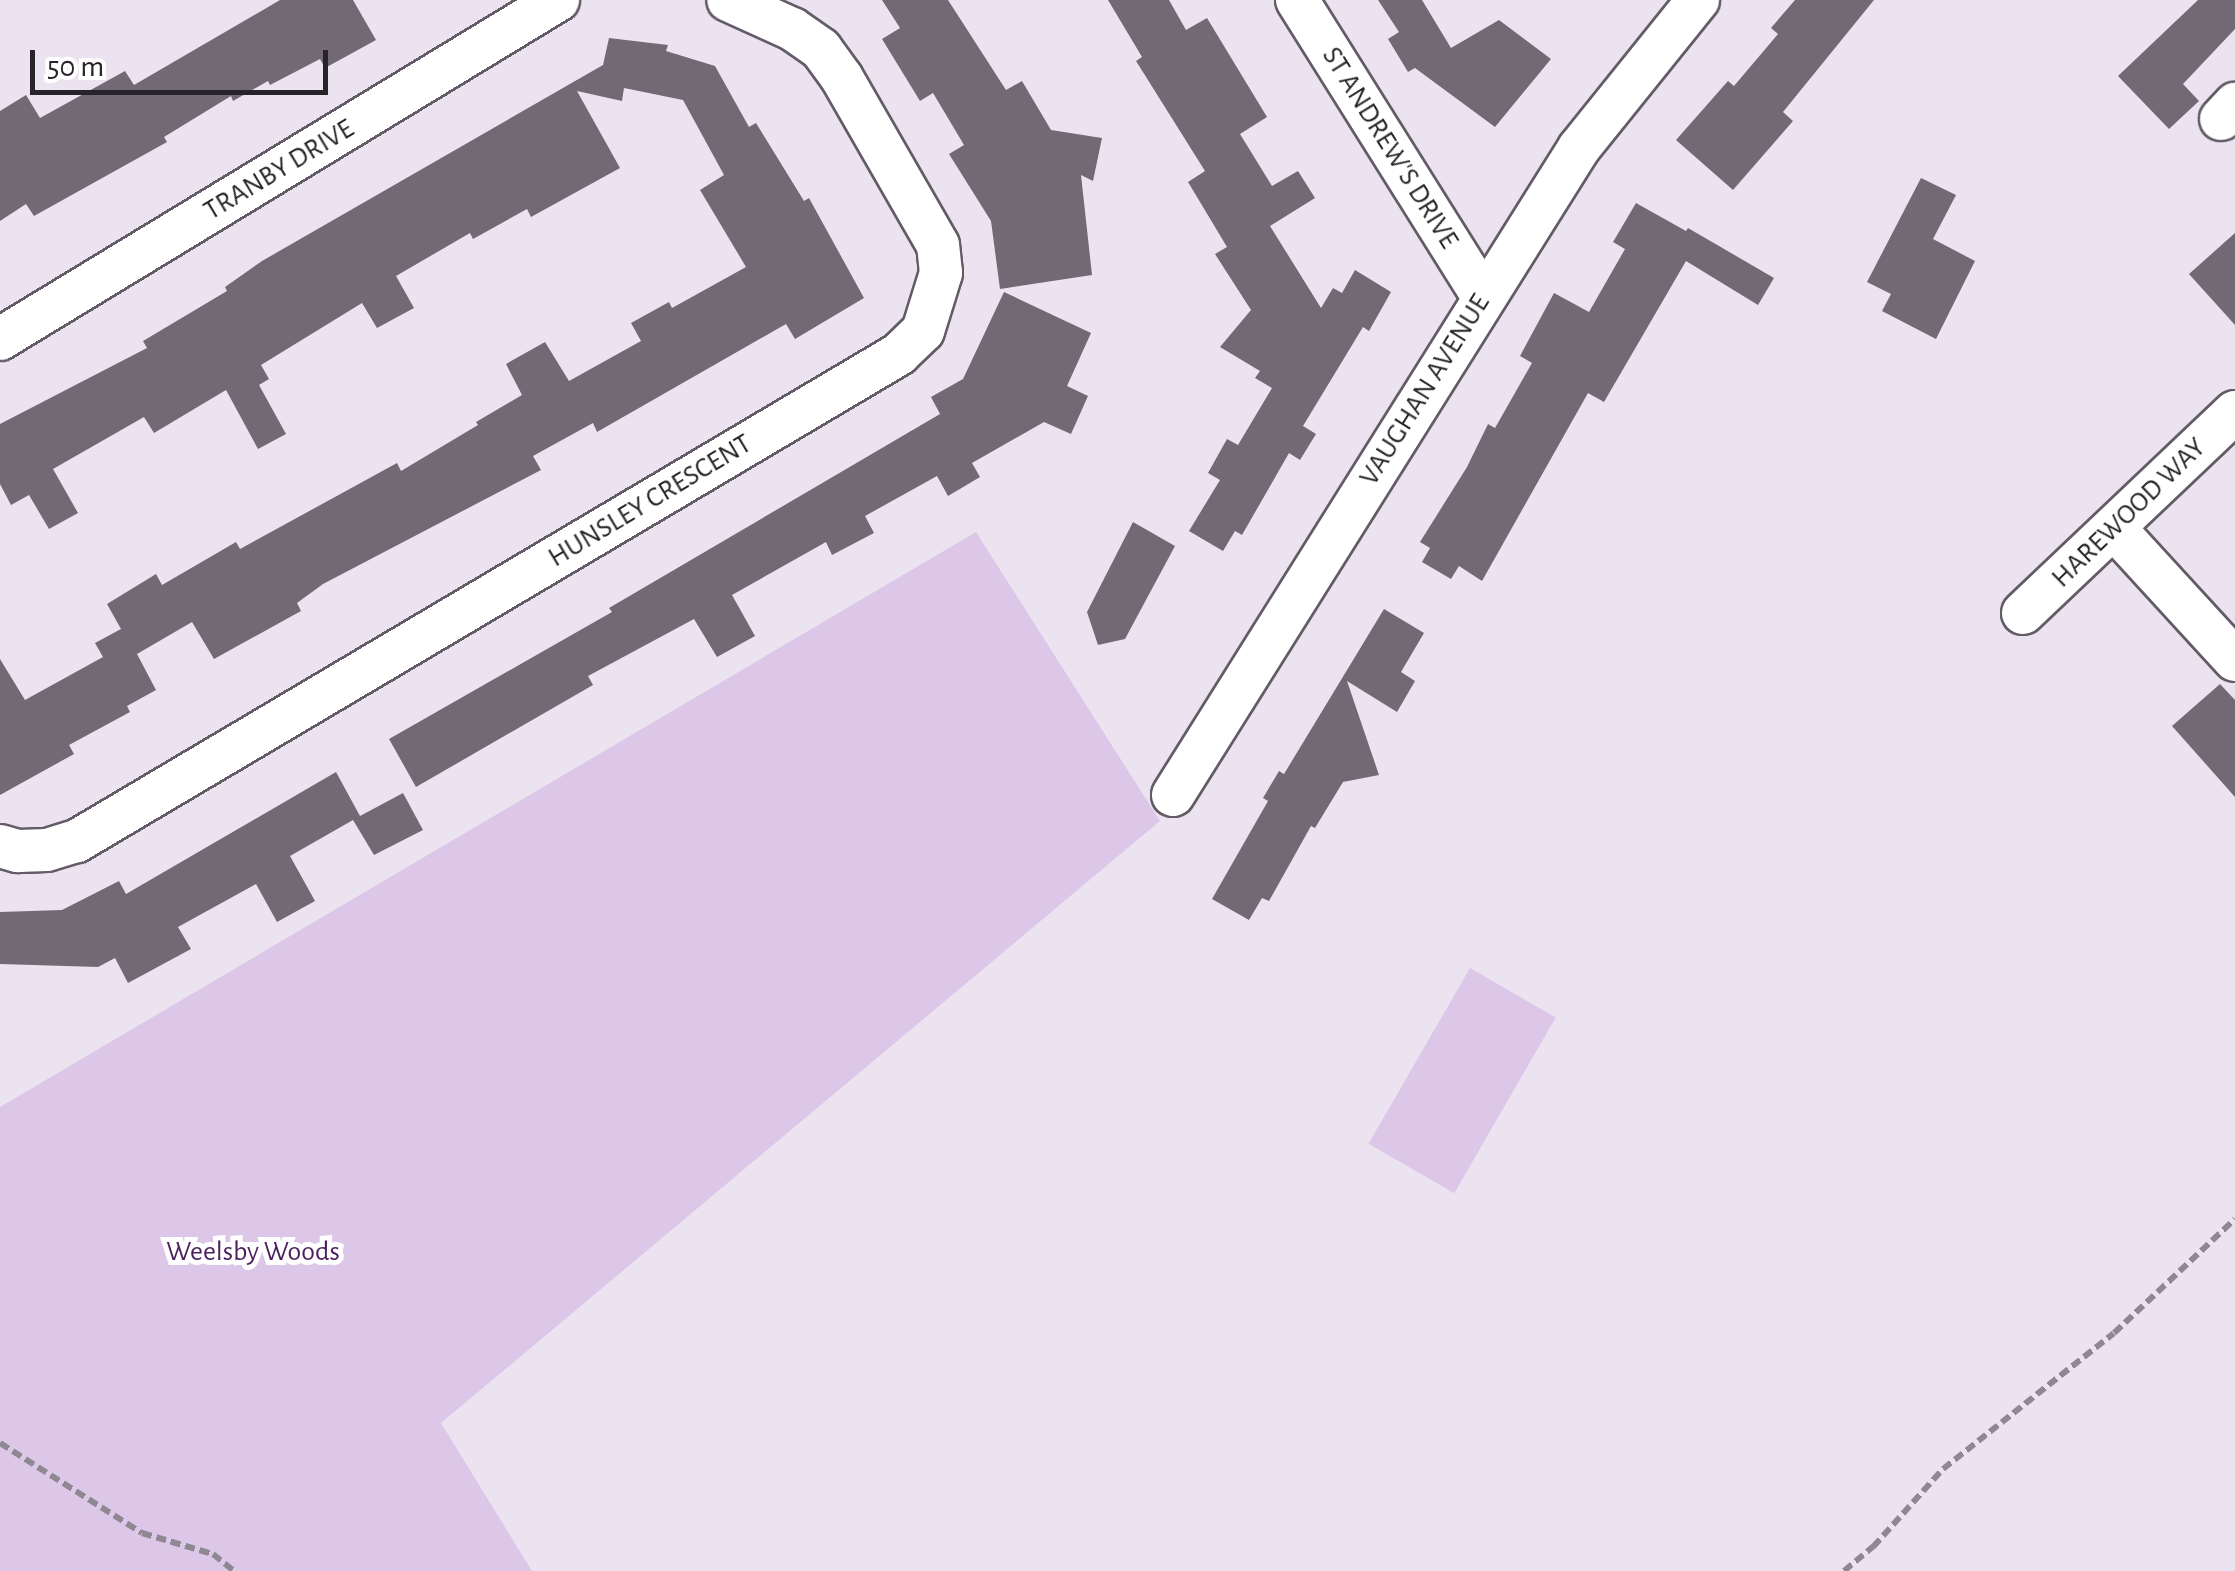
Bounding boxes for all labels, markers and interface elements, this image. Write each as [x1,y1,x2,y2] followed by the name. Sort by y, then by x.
[35,30,332,92] scale bar
[1314,41,1466,255] street label: ST ANDREW'S DRIVE
[47,52,104,82] text: 50 m
[198,112,360,228] street label: TRANBY DRIVE
[1353,288,1497,492] street label: VAUGHAN AVENUE
[542,427,758,575] street label: HUNSLEY CRESCENT
[2045,431,2213,595] street label: HAREWOOD WAY
[166,1235,340,1269] park label: Weelsby Woods

